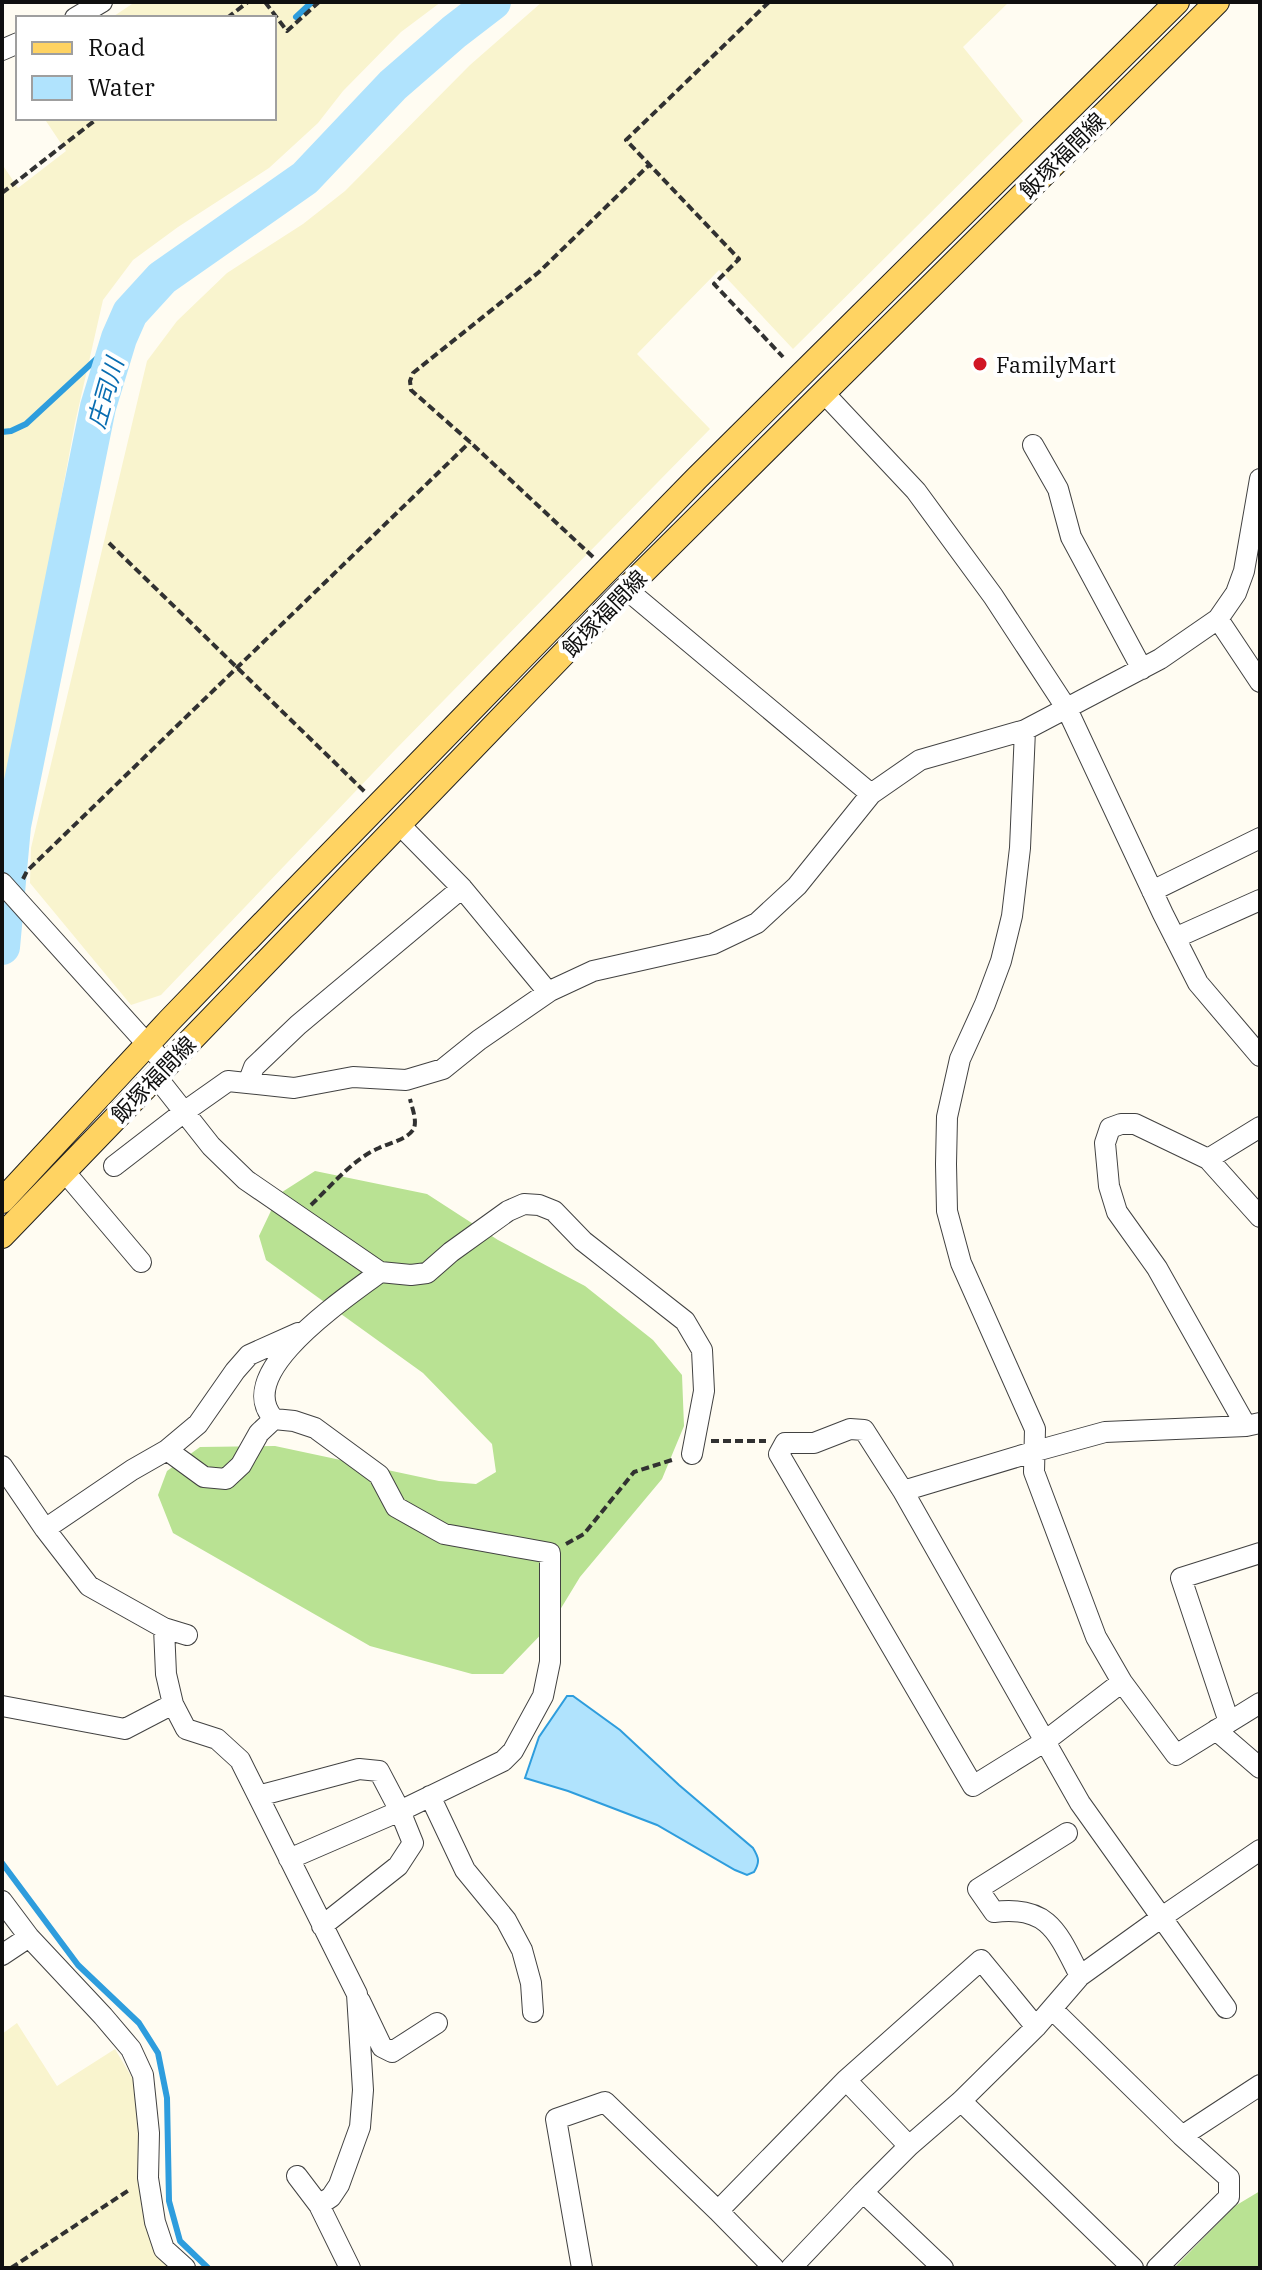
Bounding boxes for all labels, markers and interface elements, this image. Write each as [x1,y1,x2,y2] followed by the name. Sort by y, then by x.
[16,16,276,120] legend
[88,31,145,63] text: Road
[88,71,155,103] text: Water
[1013,106,1111,204] street label: 飯塚福間線
[996,350,1116,379] place label: FamilyMart
[80,351,131,432] water label: 庄司川
[971,355,989,373] marker: FamilyMart
[555,563,653,663] street label: 飯塚福間線
[104,1029,202,1129] street label: 飯塚福間線

